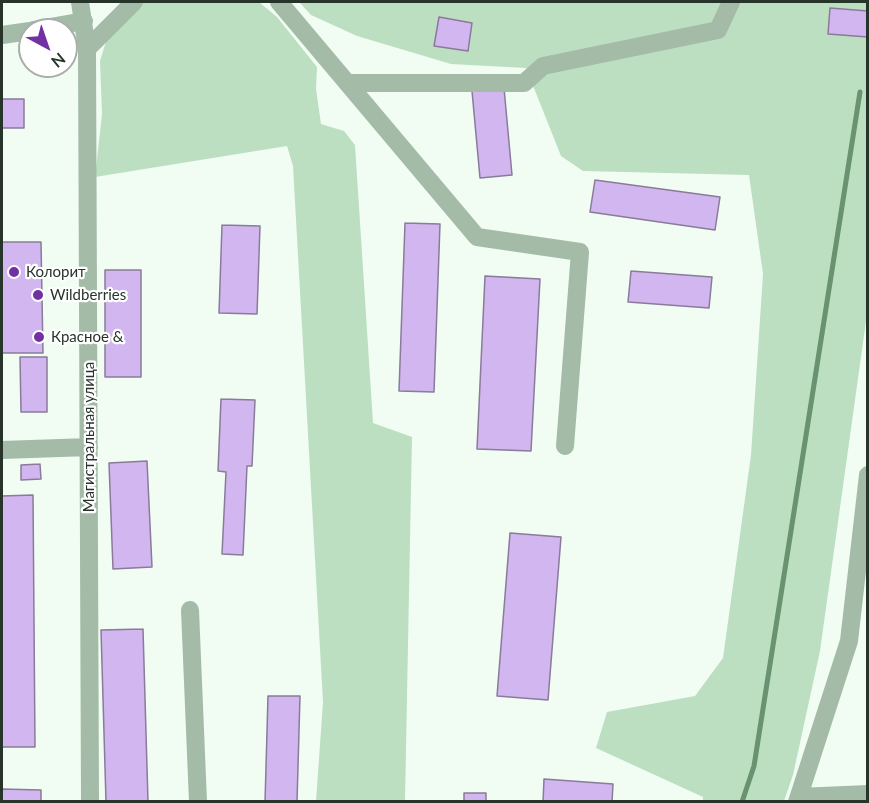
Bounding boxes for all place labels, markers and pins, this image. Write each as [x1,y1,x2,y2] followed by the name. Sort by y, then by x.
[26,263,86,281] place label: Колорит
[7,265,21,279] marker: Колорит
[50,286,126,304] place label: Wildberries
[31,288,45,302] marker: Wildberries
[51,328,123,346] place label: Красное &
[32,330,46,344] marker: Красное &

